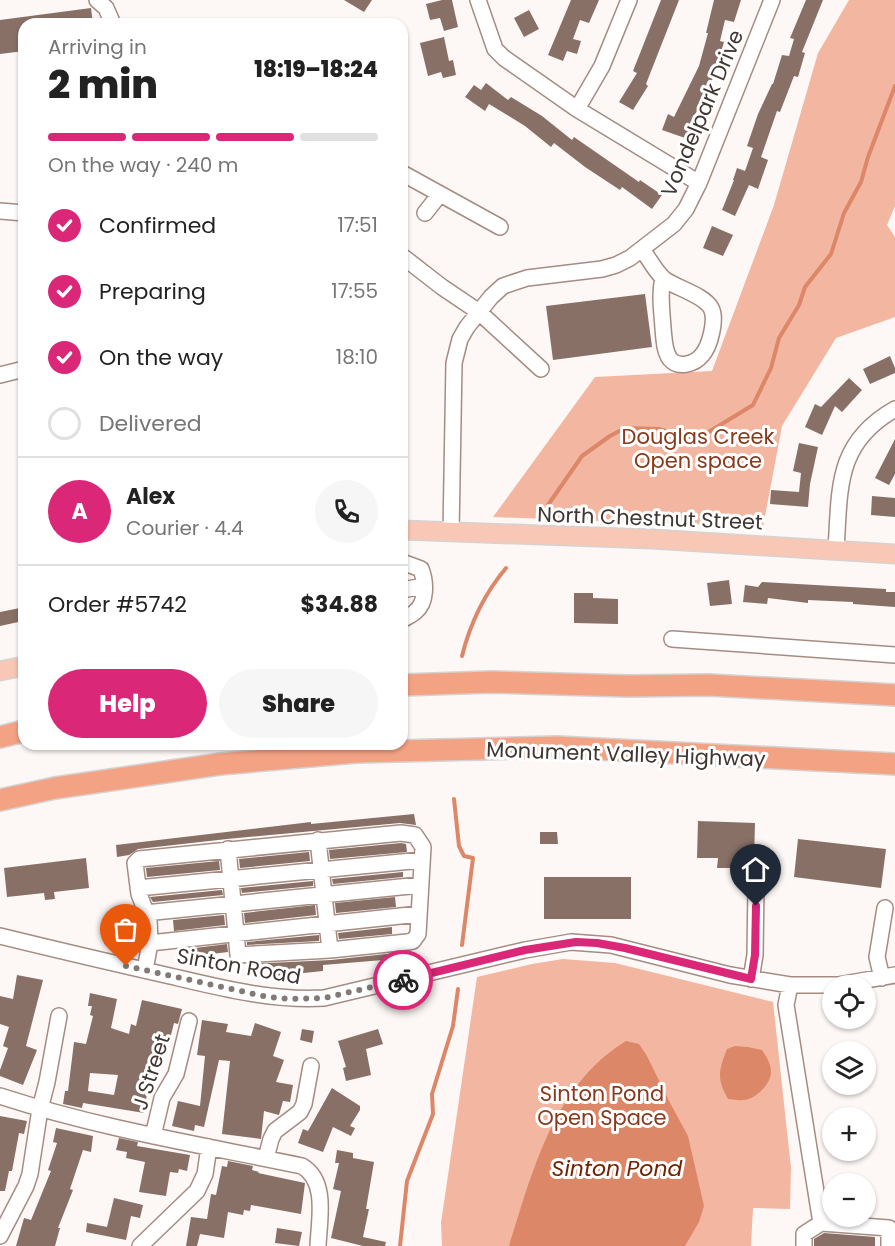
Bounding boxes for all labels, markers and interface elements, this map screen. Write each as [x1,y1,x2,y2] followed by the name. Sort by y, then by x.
[654,25,750,201] street label: Vondelpark Drive
[48,33,147,61] text: Arriving in
[254,54,378,85] text: 18:19–18:24
[48,57,158,112] text: 2 min
[48,151,238,179] text: On the way · 240 m
[48,209,81,242] icon: check
[99,210,216,241] text: Confirmed
[337,211,378,239] text: 17:51
[48,275,81,308] icon: check
[99,276,206,307] text: Preparing
[331,277,378,305] text: 17:55
[48,341,81,374] icon: check
[99,342,223,373] text: On the way
[336,343,378,371] text: 18:10
[99,408,202,439] text: Delivered
[622,422,775,475] park label: Douglas Creek Open space
[315,480,378,543] button: phone
[126,481,175,512] text: Alex
[71,496,88,527] text: A
[537,500,763,536] street label: North Chestnut Street
[126,514,244,542] text: Courier · 4.4
[48,589,187,620] text: Order #5742
[301,589,378,620] text: $34.88
[48,669,207,738] button: Help
[219,669,378,738] button: Share
[486,735,766,773] street label: Monument Valley Highway
[730,844,781,906] pin
[739,853,772,886] icon: home
[100,904,151,966] pin
[109,913,142,946] icon: bag
[175,941,303,991] street label: Sinton Road
[373,950,433,1010] courier
[387,964,420,997] icon: bike
[822,975,876,1227] map controls
[822,975,876,1029] button: locate
[125,1030,177,1114] street label: J Street
[822,1041,876,1095] button: layers
[537,1079,667,1132] park label: Sinton Pond Open Space
[822,1107,876,1161] button: +
[552,1153,683,1184] water label: Sinton Pond
[822,1173,876,1227] button: −

